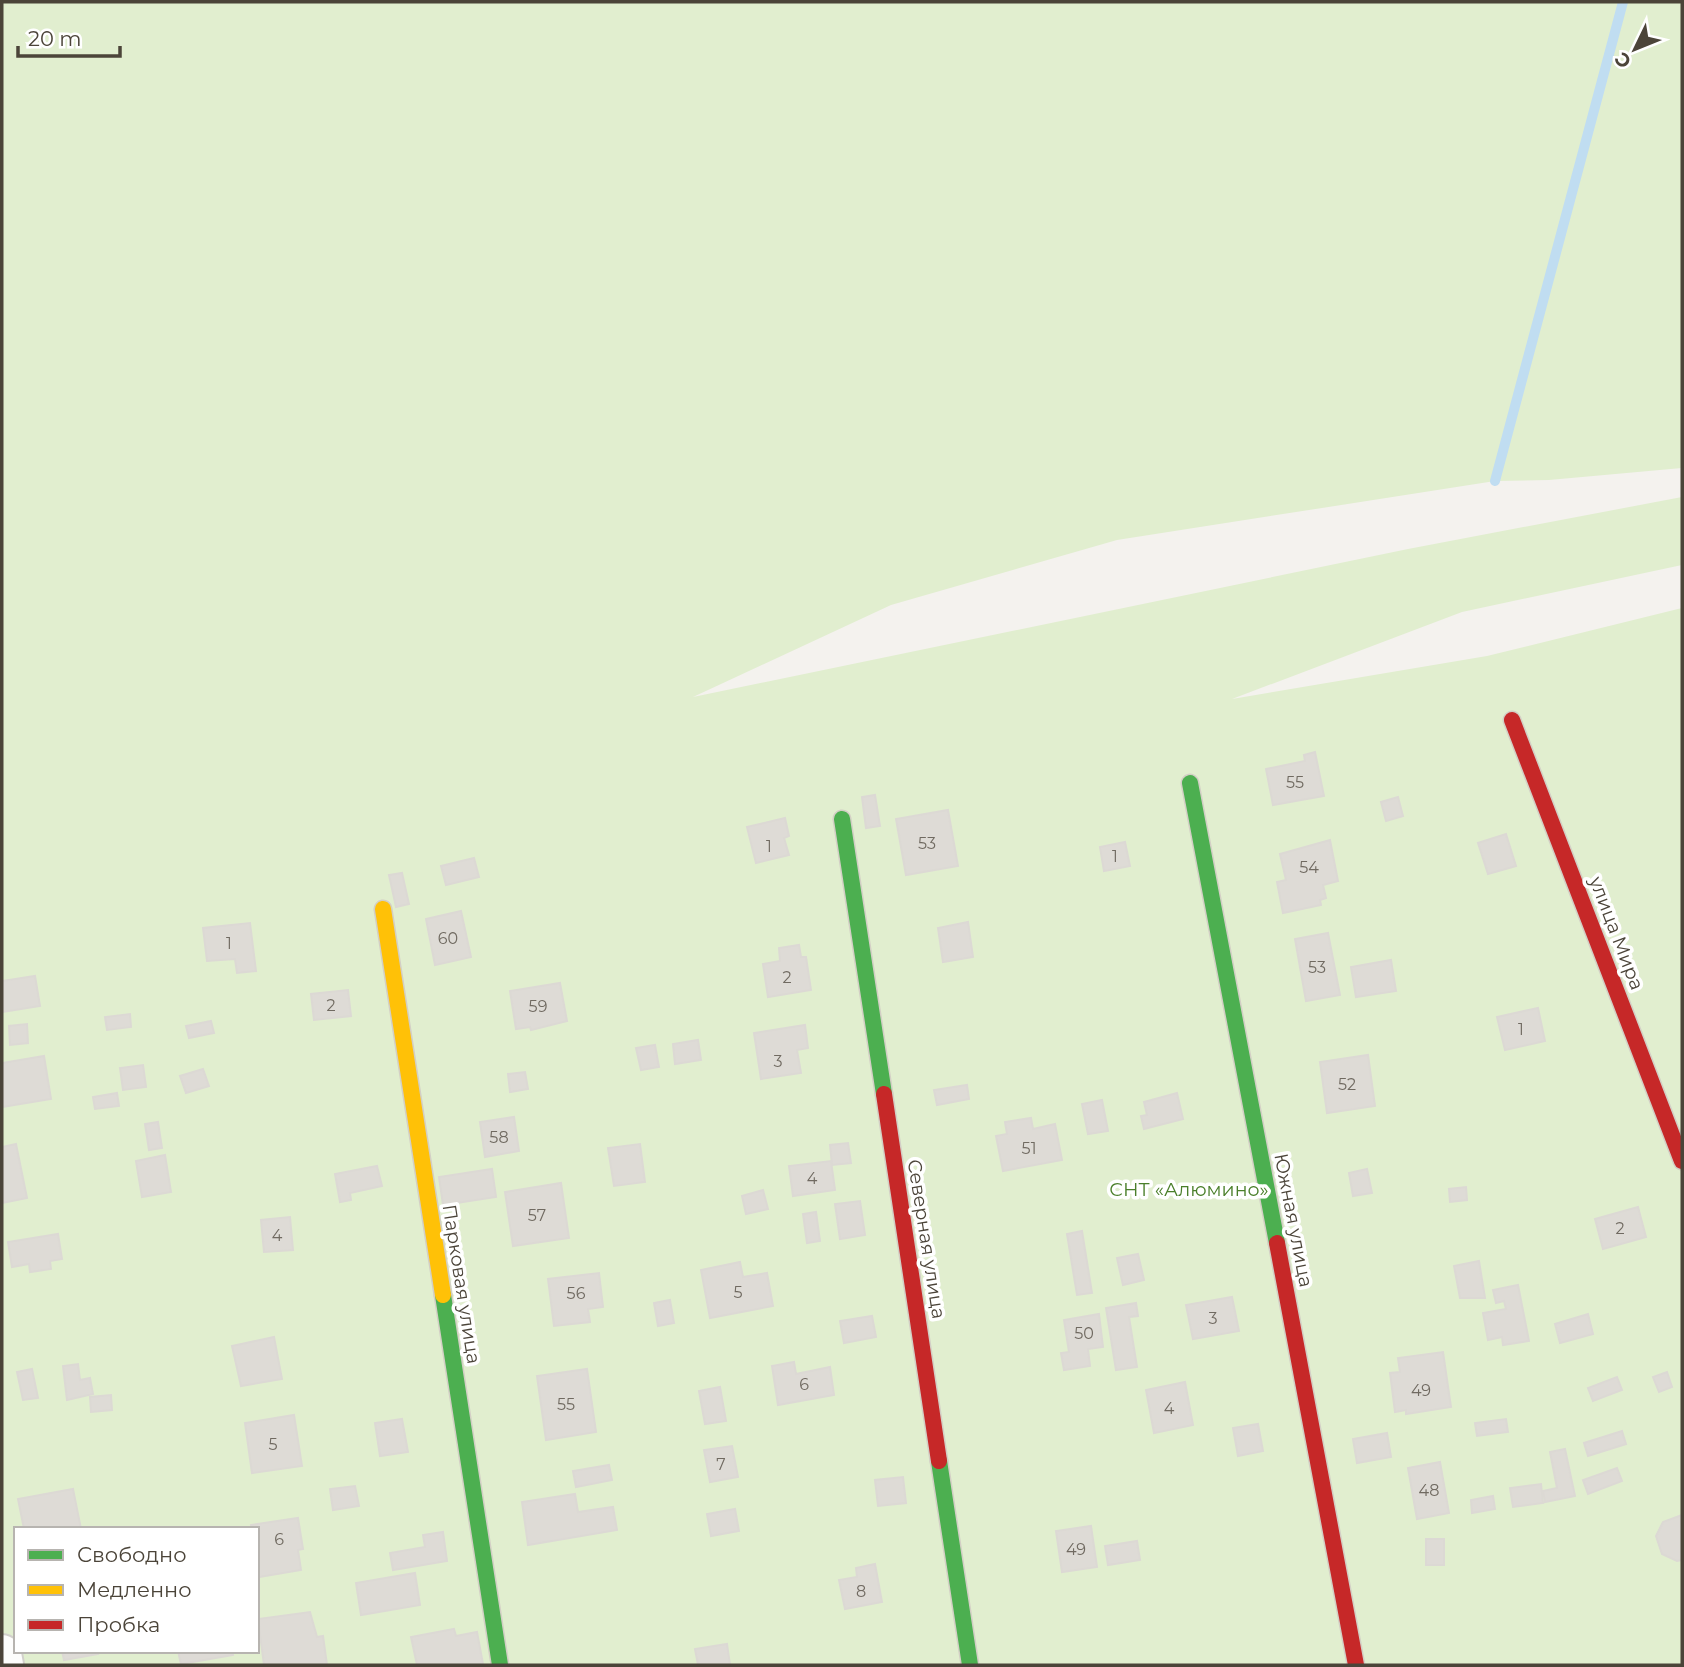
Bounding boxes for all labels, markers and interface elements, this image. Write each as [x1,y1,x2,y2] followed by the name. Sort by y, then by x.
[18,14,119,58] scale bar
[1600,14,1670,84] north arrow
[28,26,82,51] text: 20 m
[1610,47,1636,73] text: С
[1286,773,1304,792] house number: 55
[918,834,936,853] house number: 53
[766,837,772,856] house number: 1
[1112,847,1118,866] house number: 1
[1299,858,1319,877] house number: 54
[1584,872,1649,993] street label: улица Мира
[438,929,458,948] house number: 60
[226,934,232,953] house number: 1
[1308,958,1326,977] house number: 53
[782,968,792,987] house number: 2
[326,996,336,1015] house number: 2
[529,997,547,1016] house number: 59
[1518,1020,1524,1039] house number: 1
[773,1052,783,1071] house number: 3
[1338,1075,1356,1094] house number: 52
[489,1128,509,1147] house number: 58
[1022,1139,1036,1158] house number: 51
[1269,1151,1318,1289] street label: Южная улица
[903,1158,950,1320] street label: Северная улица
[807,1169,818,1188] house number: 4
[1109,1178,1269,1201] park label: СНТ «Алюмино»
[438,1203,485,1365] street label: Парковая улица
[528,1206,546,1225] house number: 57
[1615,1219,1625,1238] house number: 2
[272,1226,283,1245] house number: 4
[733,1283,743,1302] house number: 5
[567,1284,586,1303] house number: 56
[1208,1309,1218,1328] house number: 3
[1074,1324,1094,1343] house number: 50
[799,1375,809,1394] house number: 6
[1411,1381,1431,1400] house number: 49
[557,1395,575,1414] house number: 55
[1164,1399,1175,1418] house number: 4
[268,1435,278,1454] house number: 5
[716,1455,726,1474] house number: 7
[1419,1481,1439,1500] house number: 48
[14,1527,259,1653] legend
[274,1530,284,1549] house number: 6
[1066,1540,1086,1559] house number: 49
[77,1542,187,1567] text: Свободно
[77,1577,192,1602] text: Медленно
[856,1582,866,1601] house number: 8
[77,1612,160,1637] text: Пробка

